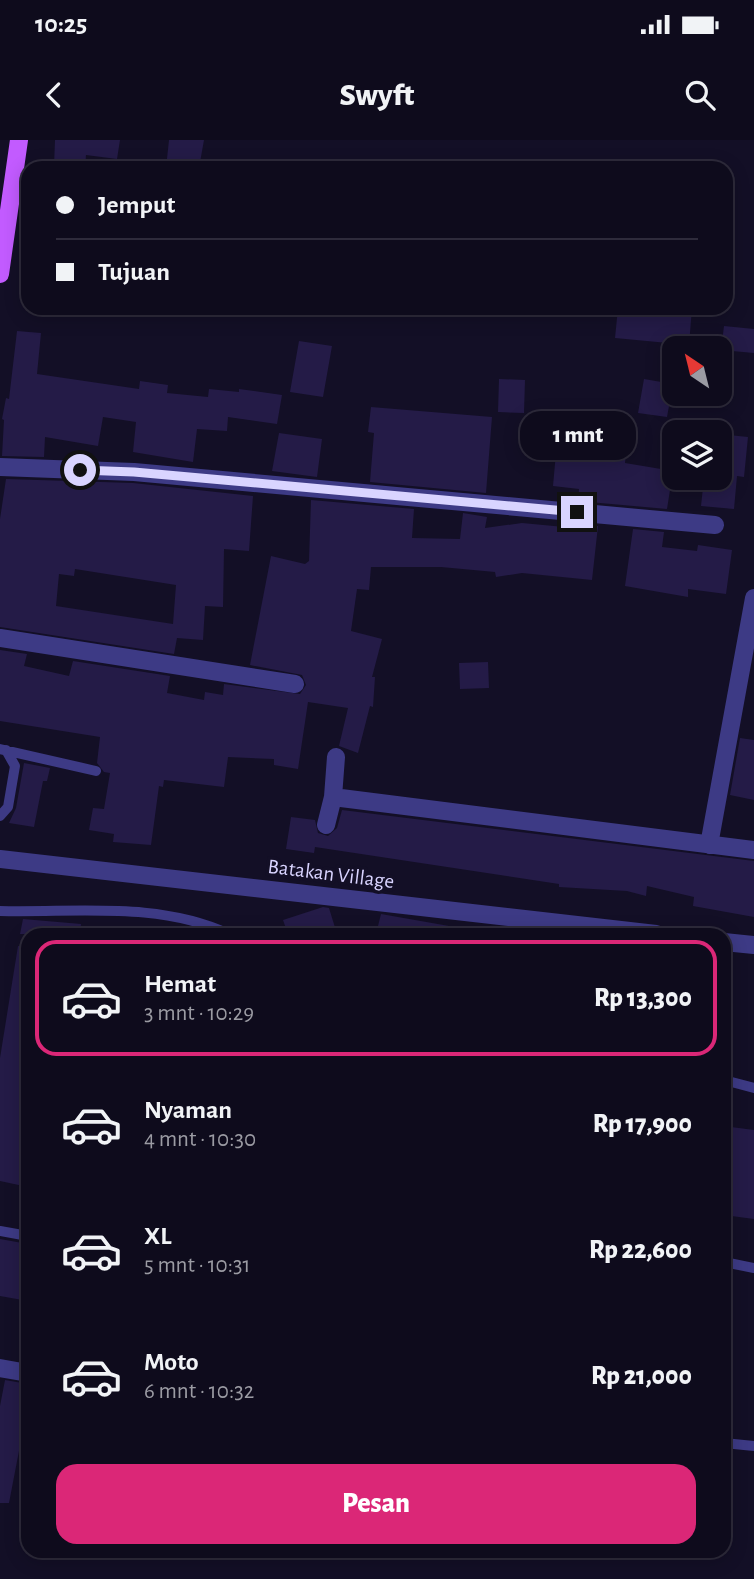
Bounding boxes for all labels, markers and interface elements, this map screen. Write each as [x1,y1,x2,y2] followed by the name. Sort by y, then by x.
[35,11,87,37] text: 10:25
[35,76,73,114] icon: back
[681,76,719,114] icon: search
[340,79,414,111] text: Swyft
[98,192,175,218] text: Jemput
[98,259,170,285] text: Tujuan
[662,336,732,406] north arrow
[662,336,732,490] map controls
[519,410,635,460] callout: 1 mnt
[662,420,732,490] button: layers
[553,424,603,447] text: 1 mnt
[64,454,96,486] route start
[561,496,593,528] route end
[267,856,395,892] street label: Batakan Village
[60,967,123,1030] icon: car
[144,971,216,997] text: Hemat
[594,985,692,1011] text: Rp 13,300
[144,1002,254,1025] text: 3 mnt · 10:29
[60,1093,123,1156] icon: car
[144,1097,232,1123] text: Nyaman
[593,1111,692,1137] text: Rp 17,900
[144,1128,256,1151] text: 4 mnt · 10:30
[60,1219,123,1282] icon: car
[144,1223,171,1249] text: XL
[589,1237,692,1263] text: Rp 22,600
[144,1254,250,1277] text: 5 mnt · 10:31
[60,1345,123,1408] icon: car
[144,1349,199,1375] text: Moto
[591,1363,692,1389] text: Rp 21,000
[144,1380,254,1403] text: 6 mnt · 10:32
[56,1464,696,1544] button: Pesan

